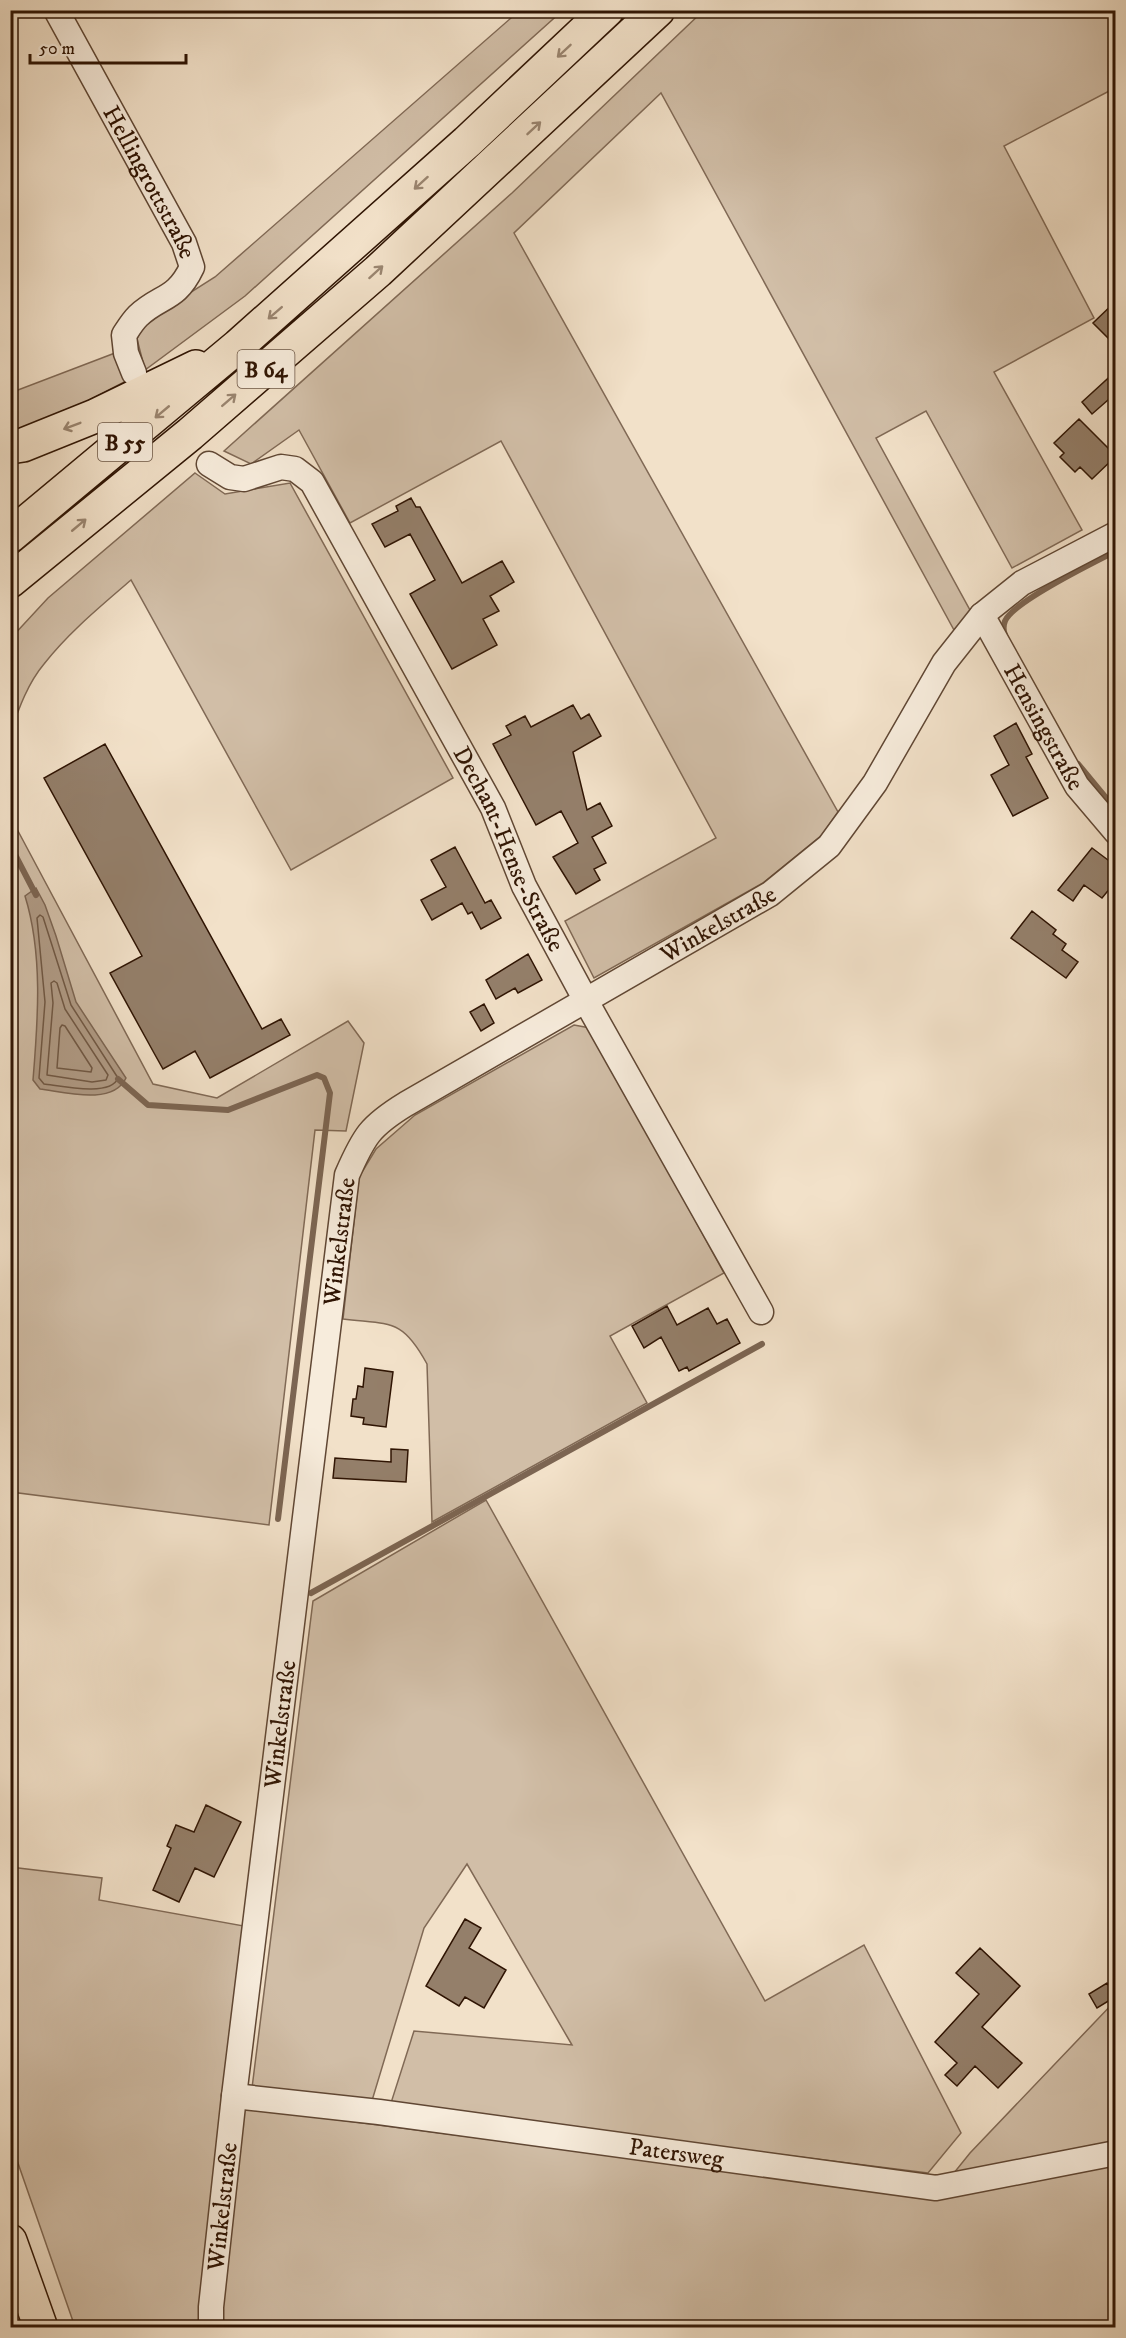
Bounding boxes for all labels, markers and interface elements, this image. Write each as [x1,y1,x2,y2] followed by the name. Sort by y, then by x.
[30,27,186,65] scale bar
[39,38,75,60] text: 50 m
[557,43,572,57] one-way arrow
[95,101,202,262] street label: Hellingrottstraße
[527,120,542,135] one-way arrow
[414,176,429,190] one-way arrow
[368,265,383,279] one-way arrow
[268,306,283,320] one-way arrow
[238,350,294,388] road number: B 64
[221,393,236,407] one-way arrow
[154,405,170,418] one-way arrow
[63,421,81,432] one-way arrow
[98,423,152,461] road number: B 55
[71,519,87,532] one-way arrow
[996,659,1090,796] street label: Hensingstraße
[446,741,571,957] street label: Dechant-Hense-Straße
[654,880,782,971] street label: Winkelstraße
[317,1176,363,1309] street label: Winkelstraße
[258,1658,303,1791] street label: Winkelstraße
[627,2132,726,2175] street label: Patersweg
[201,2141,245,2273] street label: Winkelstraße

